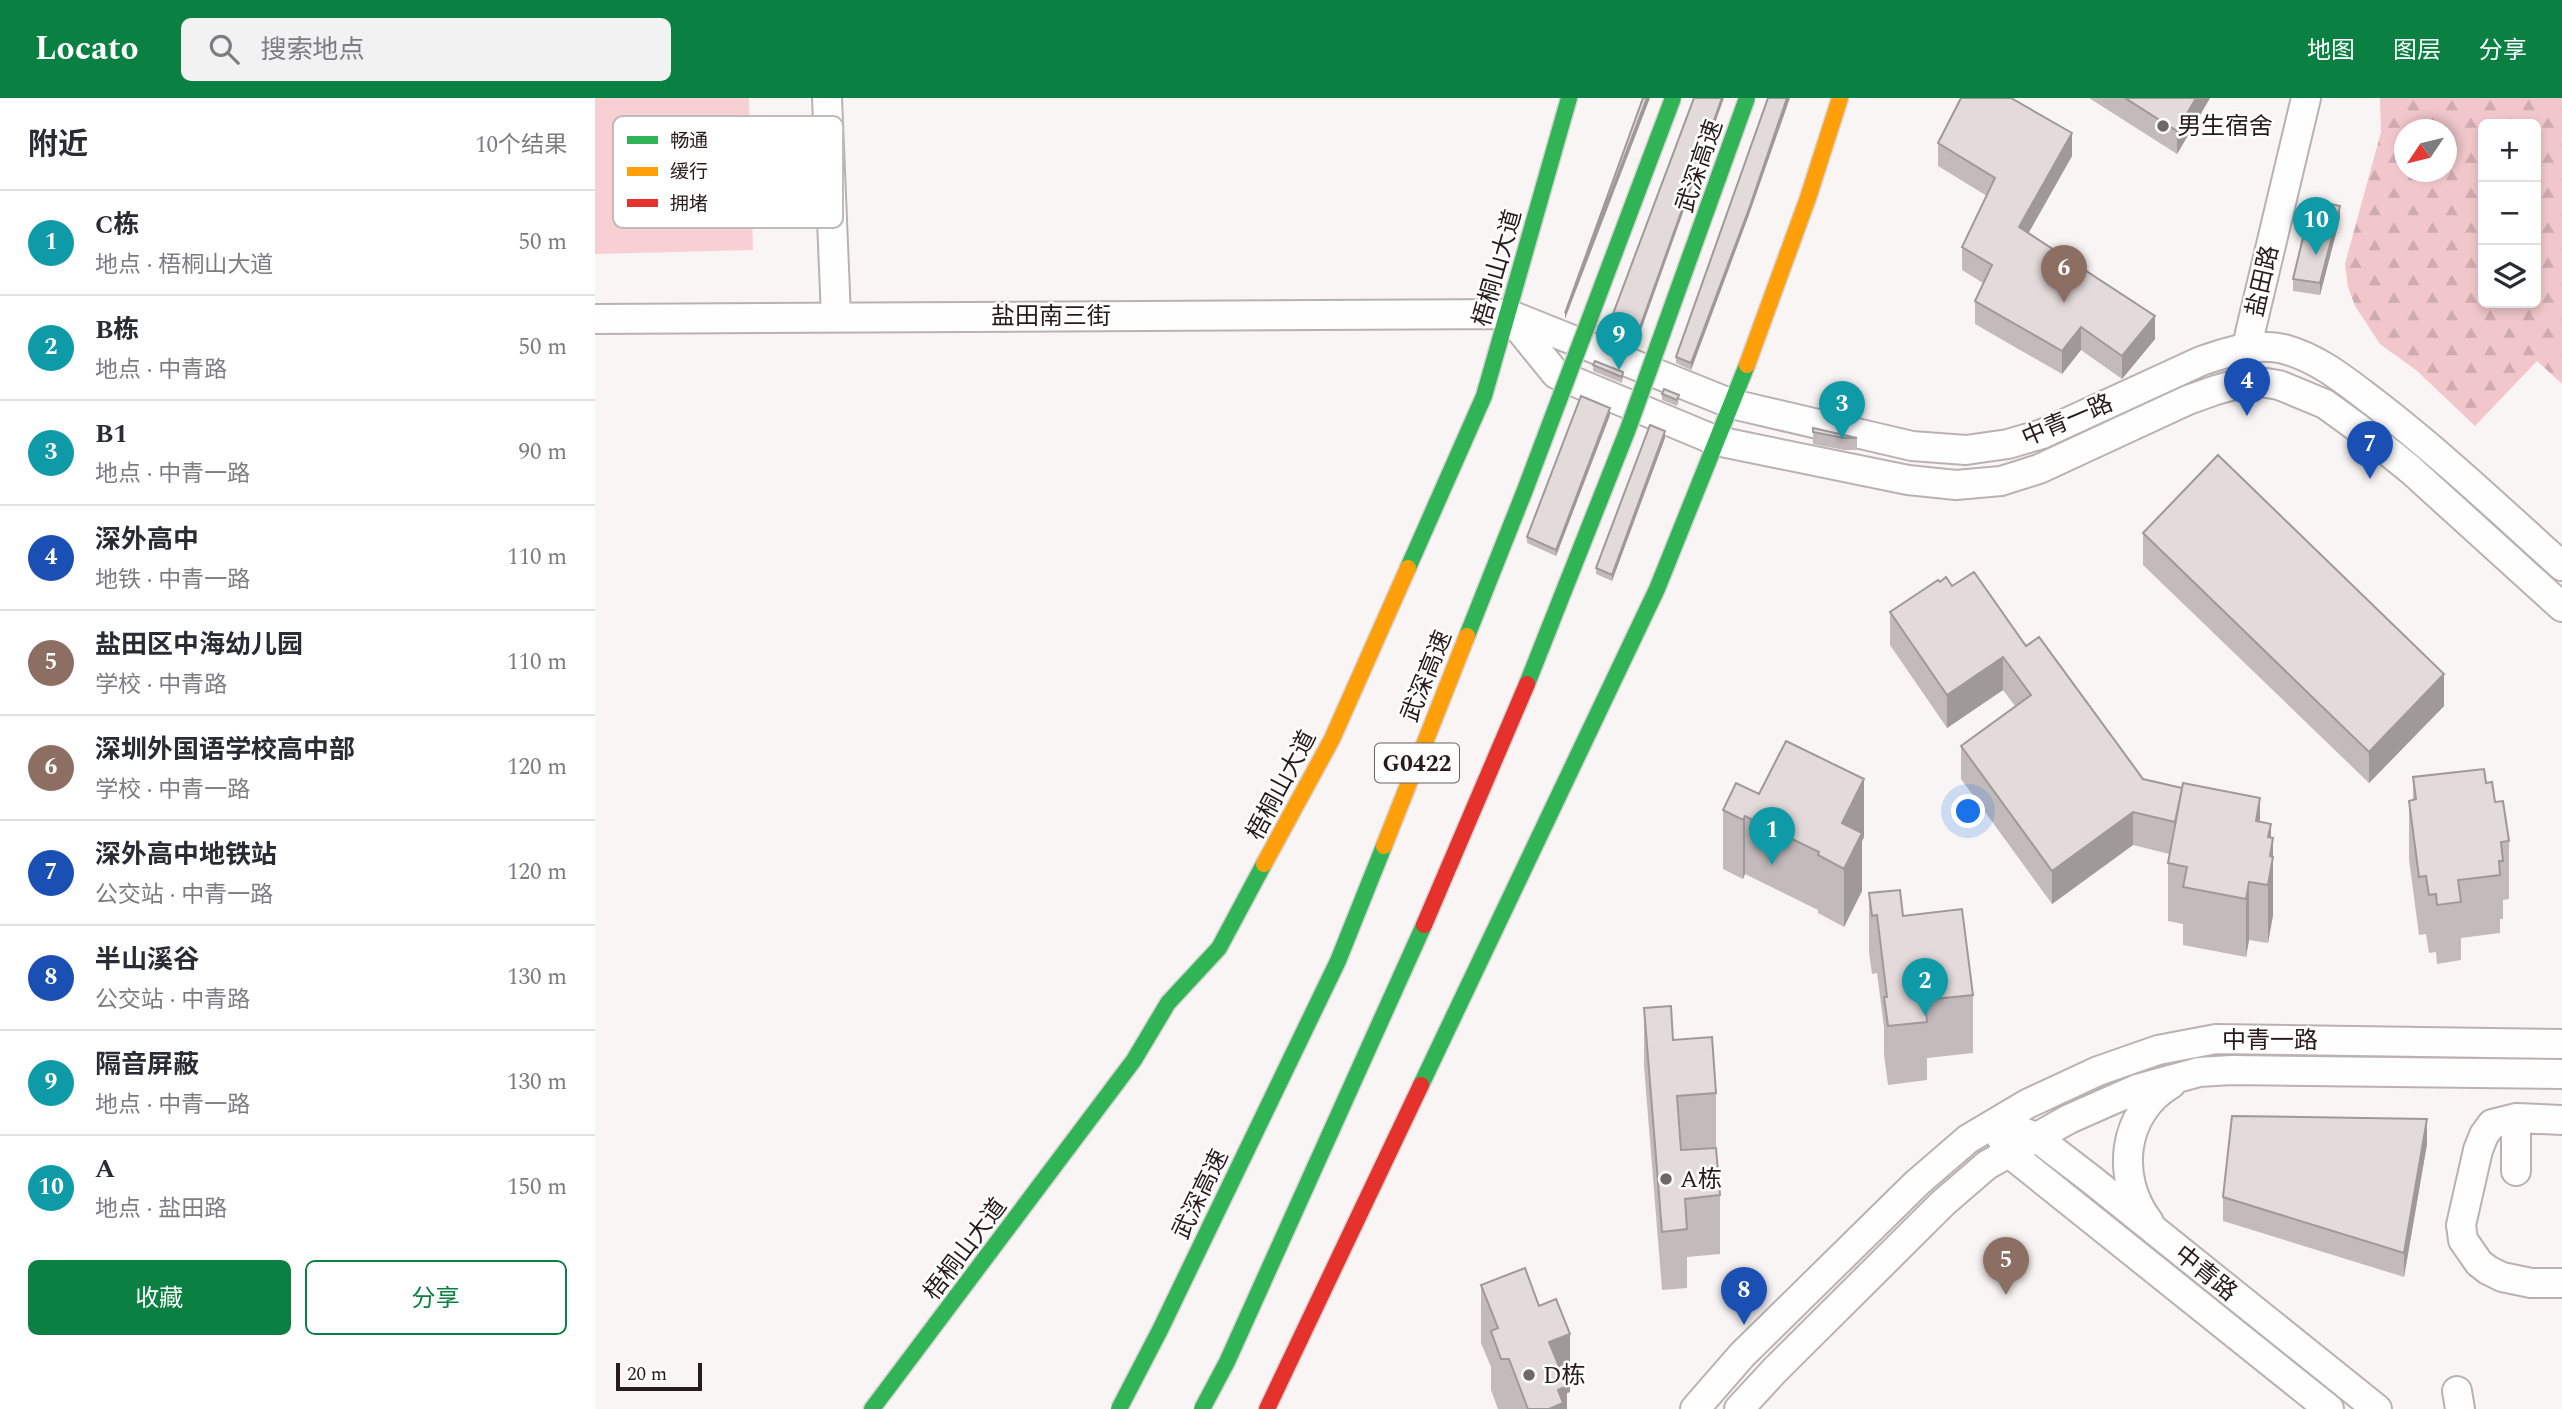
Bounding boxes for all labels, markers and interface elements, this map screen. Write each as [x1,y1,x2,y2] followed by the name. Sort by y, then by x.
[181,18,671,81] search box
[35,24,139,74] text: Locato
[205,30,243,68] icon: search
[261,30,365,70] text: 搜索地点
[2307,33,2355,69] text: 地图
[2393,33,2441,69] text: 图层
[2479,33,2527,69] text: 分享
[2177,109,2273,145] place label: 男生宿舍
[1667,115,1733,218] street label: 武深高速
[613,116,843,228] legend
[2155,118,2171,134] marker: 男生宿舍
[2394,119,2457,182] north arrow
[2478,119,2541,308] map controls
[2478,119,2541,182] button: +
[28,122,88,168] text: 附近
[670,127,708,156] text: 畅通
[475,128,567,163] text: 10个结果
[670,158,708,187] text: 缓行
[2478,182,2541,245] button: −
[670,190,708,219] text: 拥堵
[2293,197,2339,255] pin: 10
[95,205,140,245] text: C栋
[1464,206,1532,331] street label: 梧桐山大道
[45,225,57,260] text: 1
[518,225,567,260] text: 50 m
[2237,242,2289,320] street label: 盐田路
[2041,245,2087,303] pin: 6
[2478,245,2541,308] button: layers
[95,248,273,283] text: 地点 · 梧桐山大道
[991,299,1111,335] street label: 盐田南三街
[95,310,139,350] text: B栋
[1596,312,1642,370] pin: 9
[45,330,57,365] text: 2
[518,330,567,365] text: 50 m
[95,353,227,388] text: 地点 · 中青路
[2224,358,2270,416] pin: 4
[1819,381,1865,439] pin: 3
[2016,386,2119,456] street label: 中青一路
[95,414,128,454] text: B1
[2347,421,2393,479] pin: 7
[45,435,57,470] text: 3
[518,435,567,470] text: 90 m
[95,457,250,492] text: 地点 · 中青一路
[95,520,199,560] text: 深外高中
[45,540,57,575] text: 4
[507,540,567,575] text: 110 m
[95,563,250,598] text: 地铁 · 中青一路
[95,625,303,665] text: 盐田区中海幼儿园
[1392,625,1462,728] street label: 武深高速
[45,645,57,680] text: 5
[507,645,567,680] text: 110 m
[95,668,227,703] text: 学校 · 中青路
[1238,724,1326,847] street label: 梧桐山大道
[95,730,355,770] text: 深圳外国语学校高中部
[1375,744,1459,782] road number: G0422
[45,750,57,785] text: 6
[507,750,567,785] text: 120 m
[95,773,250,808] text: 学校 · 中青一路
[1951,794,1985,828] your location
[1749,807,1795,865] pin: 1
[95,835,277,875] text: 深外高中地铁站
[45,855,57,890] text: 7
[507,855,567,890] text: 120 m
[95,878,273,913] text: 公交站 · 中青一路
[95,940,199,980] text: 半山溪谷
[1902,958,1948,1016] pin: 2
[45,960,57,995] text: 8
[507,960,567,995] text: 130 m
[95,983,250,1018] text: 公交站 · 中青路
[2222,1023,2318,1059] street label: 中青一路
[95,1045,199,1085] text: 隔音屏蔽
[45,1065,57,1100] text: 9
[507,1065,567,1100] text: 130 m
[95,1088,250,1123] text: 地点 · 中青一路
[1164,1143,1238,1245] street label: 武深高速
[95,1149,115,1189] text: A
[1680,1162,1722,1198] place label: A栋
[38,1170,64,1205] text: 10
[507,1170,567,1205] text: 150 m
[1658,1171,1674,1187] marker: A栋
[915,1191,1016,1308] street label: 梧桐山大道
[95,1192,227,1227] text: 地点 · 盐田路
[1983,1237,2029,1295] pin: 5
[2166,1237,2245,1310] street label: 中青路
[28,1260,291,1335] button: 收藏
[305,1260,567,1335] button: 分享
[1721,1267,1767,1325] pin: 8
[1543,1358,1586,1394] place label: D栋
[616,1360,702,1392] scale bar
[627,1360,667,1389] text: 20 m
[1521,1367,1537,1383] marker: D栋

